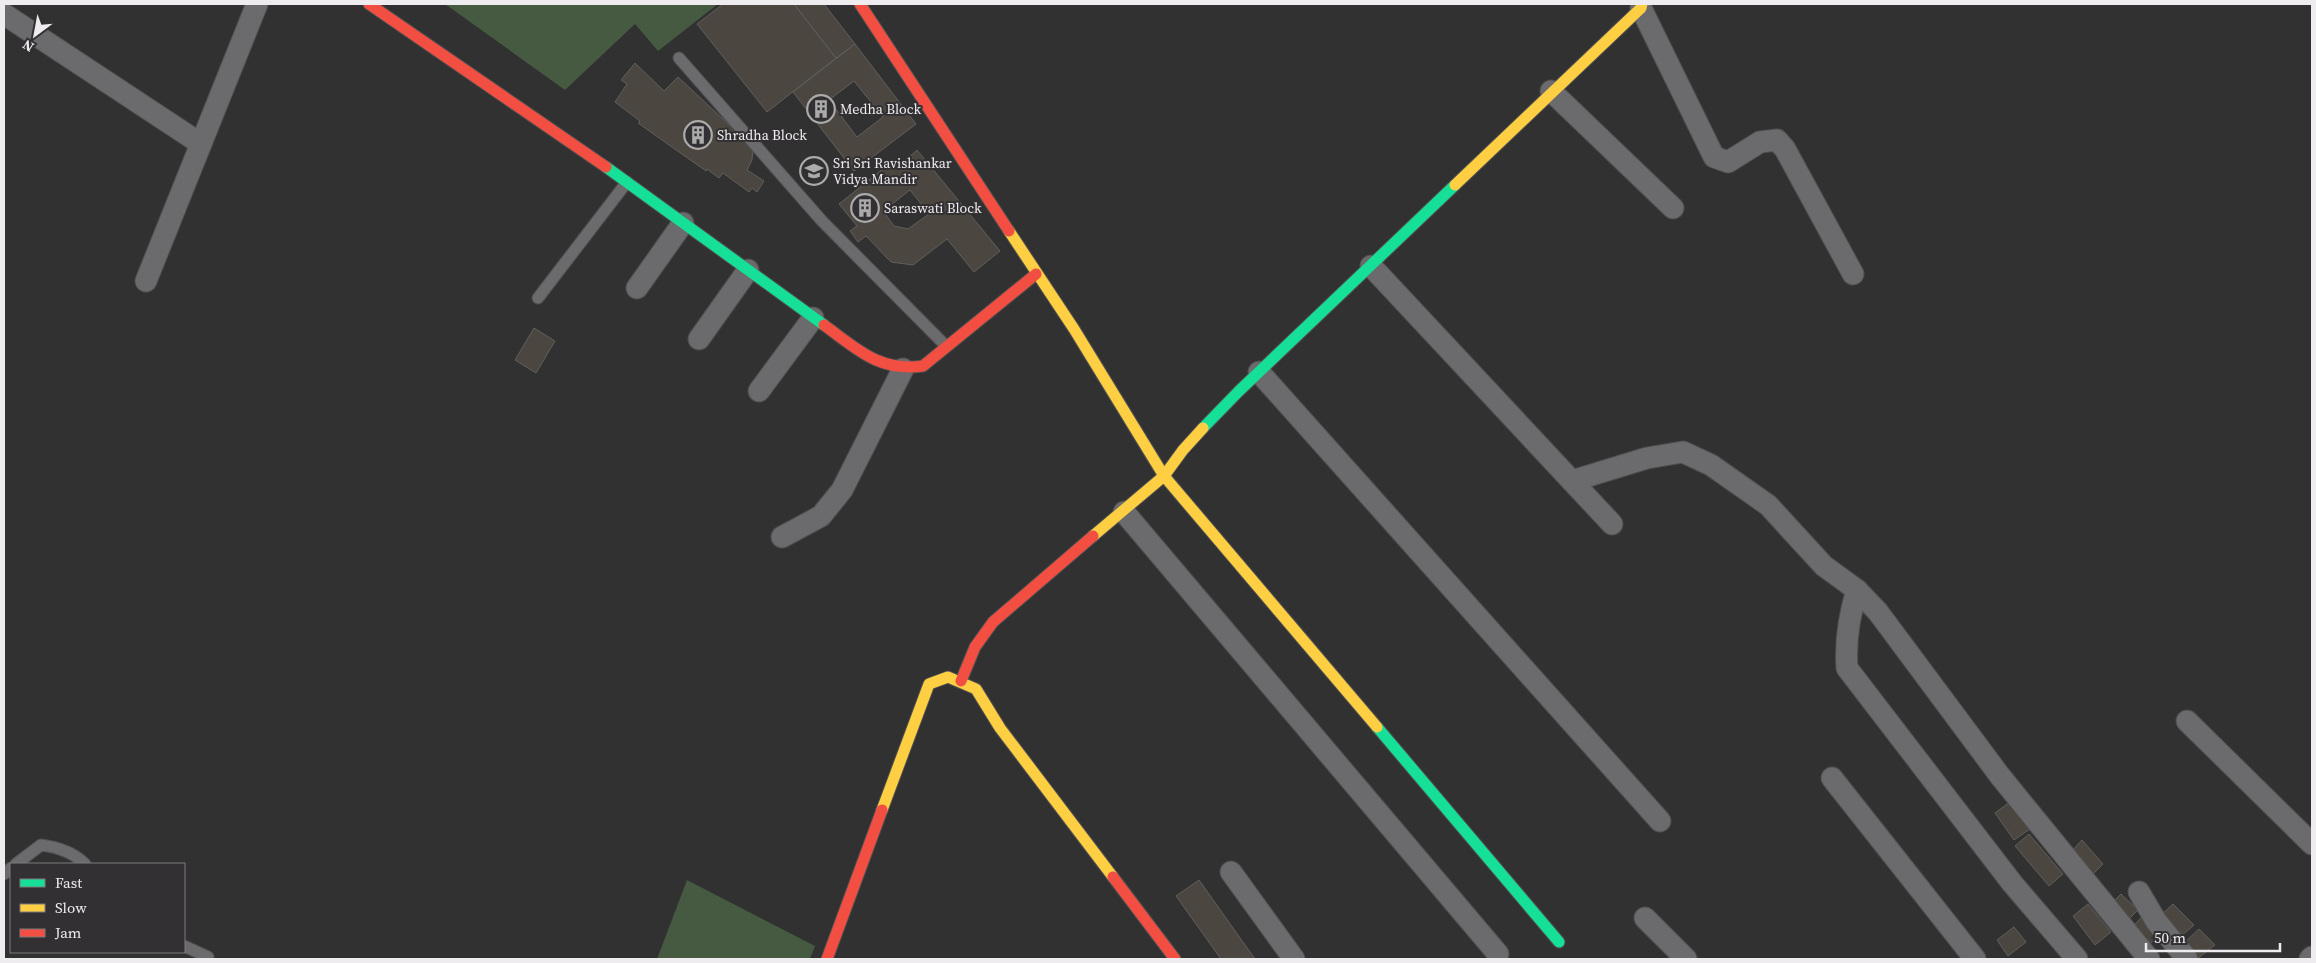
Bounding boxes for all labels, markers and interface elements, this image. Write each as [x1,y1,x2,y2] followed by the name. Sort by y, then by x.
[10,10,60,60] north arrow
[18,35,38,57] text: N
[806,94,836,124] building icon: Medha Block
[840,99,921,119] place label: Medha Block
[683,120,713,150] building icon: Shradha Block
[717,125,807,145] place label: Shradha Block
[833,153,952,189] place label: Sri Sri Ravishankar Vidya Mandir
[799,156,829,186] school or university icon: Sri Sri Ravishankar Vidya Mandir
[850,193,880,223] building icon: Saraswati Block
[884,198,982,218] place label: Saraswati Block
[10,863,185,953] legend
[55,872,82,893] text: Fast
[55,897,87,918] text: Slow
[2146,920,2280,952] scale bar
[54,922,82,943] text: Jam
[2154,927,2186,948] text: 50 m

